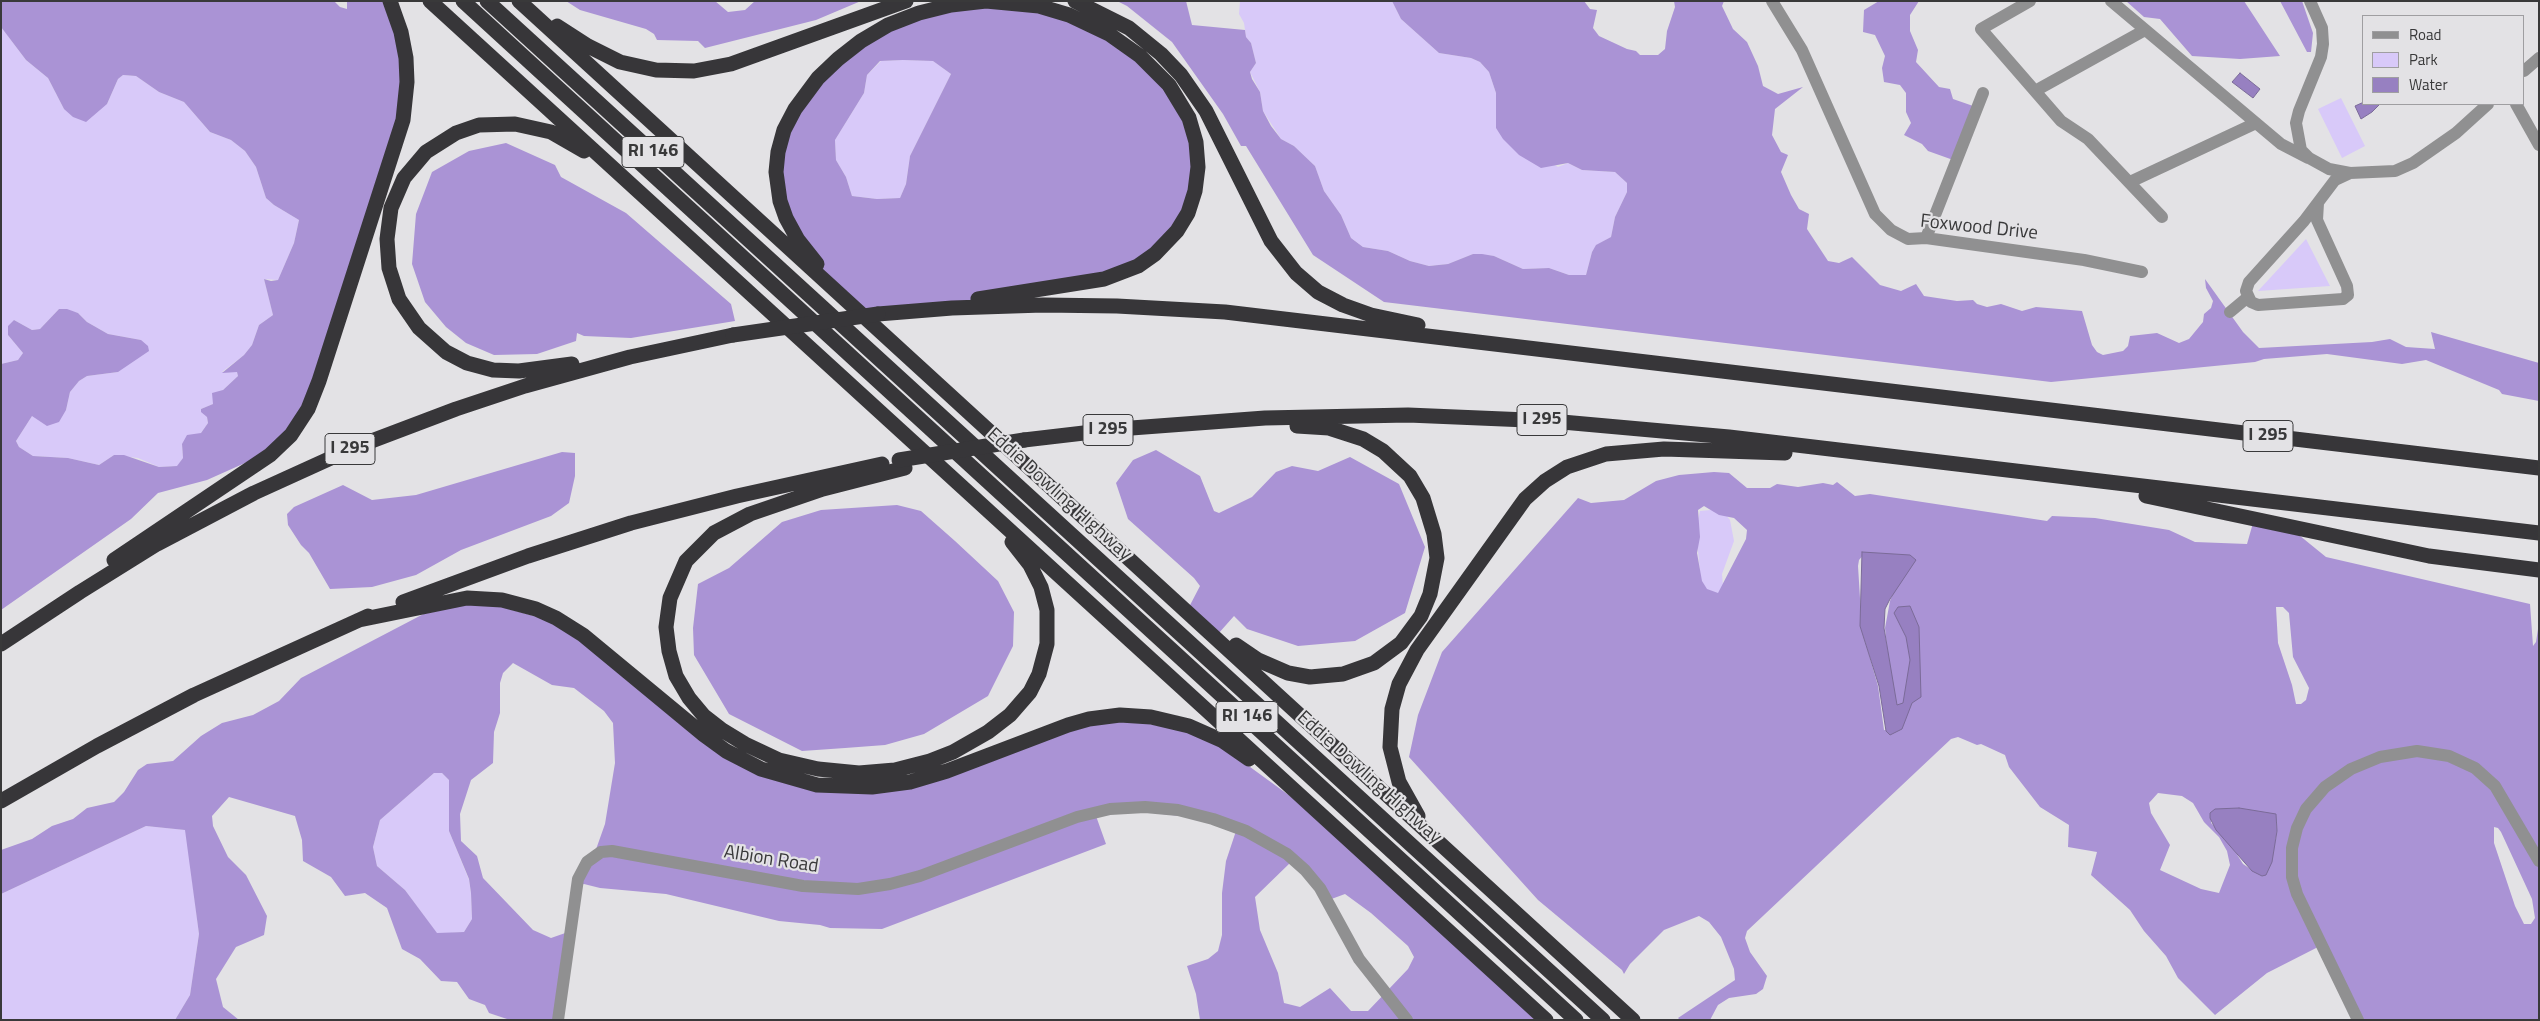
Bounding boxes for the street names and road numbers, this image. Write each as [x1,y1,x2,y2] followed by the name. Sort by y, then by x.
[622,136,684,168] road number: RI 146
[1919,210,2039,246] street label: Foxwood Drive
[1517,404,1567,436] road number: I 295
[1083,414,1133,446] road number: I 295
[2243,421,2293,452] road number: I 295
[982,424,1136,566] street label: Eddie Dowling Highway
[325,434,375,464] road number: I 295
[1216,702,1278,732] road number: RI 146
[1292,707,1446,849] street label: Eddie Dowling Highway
[722,841,820,879] street label: Albion Road

